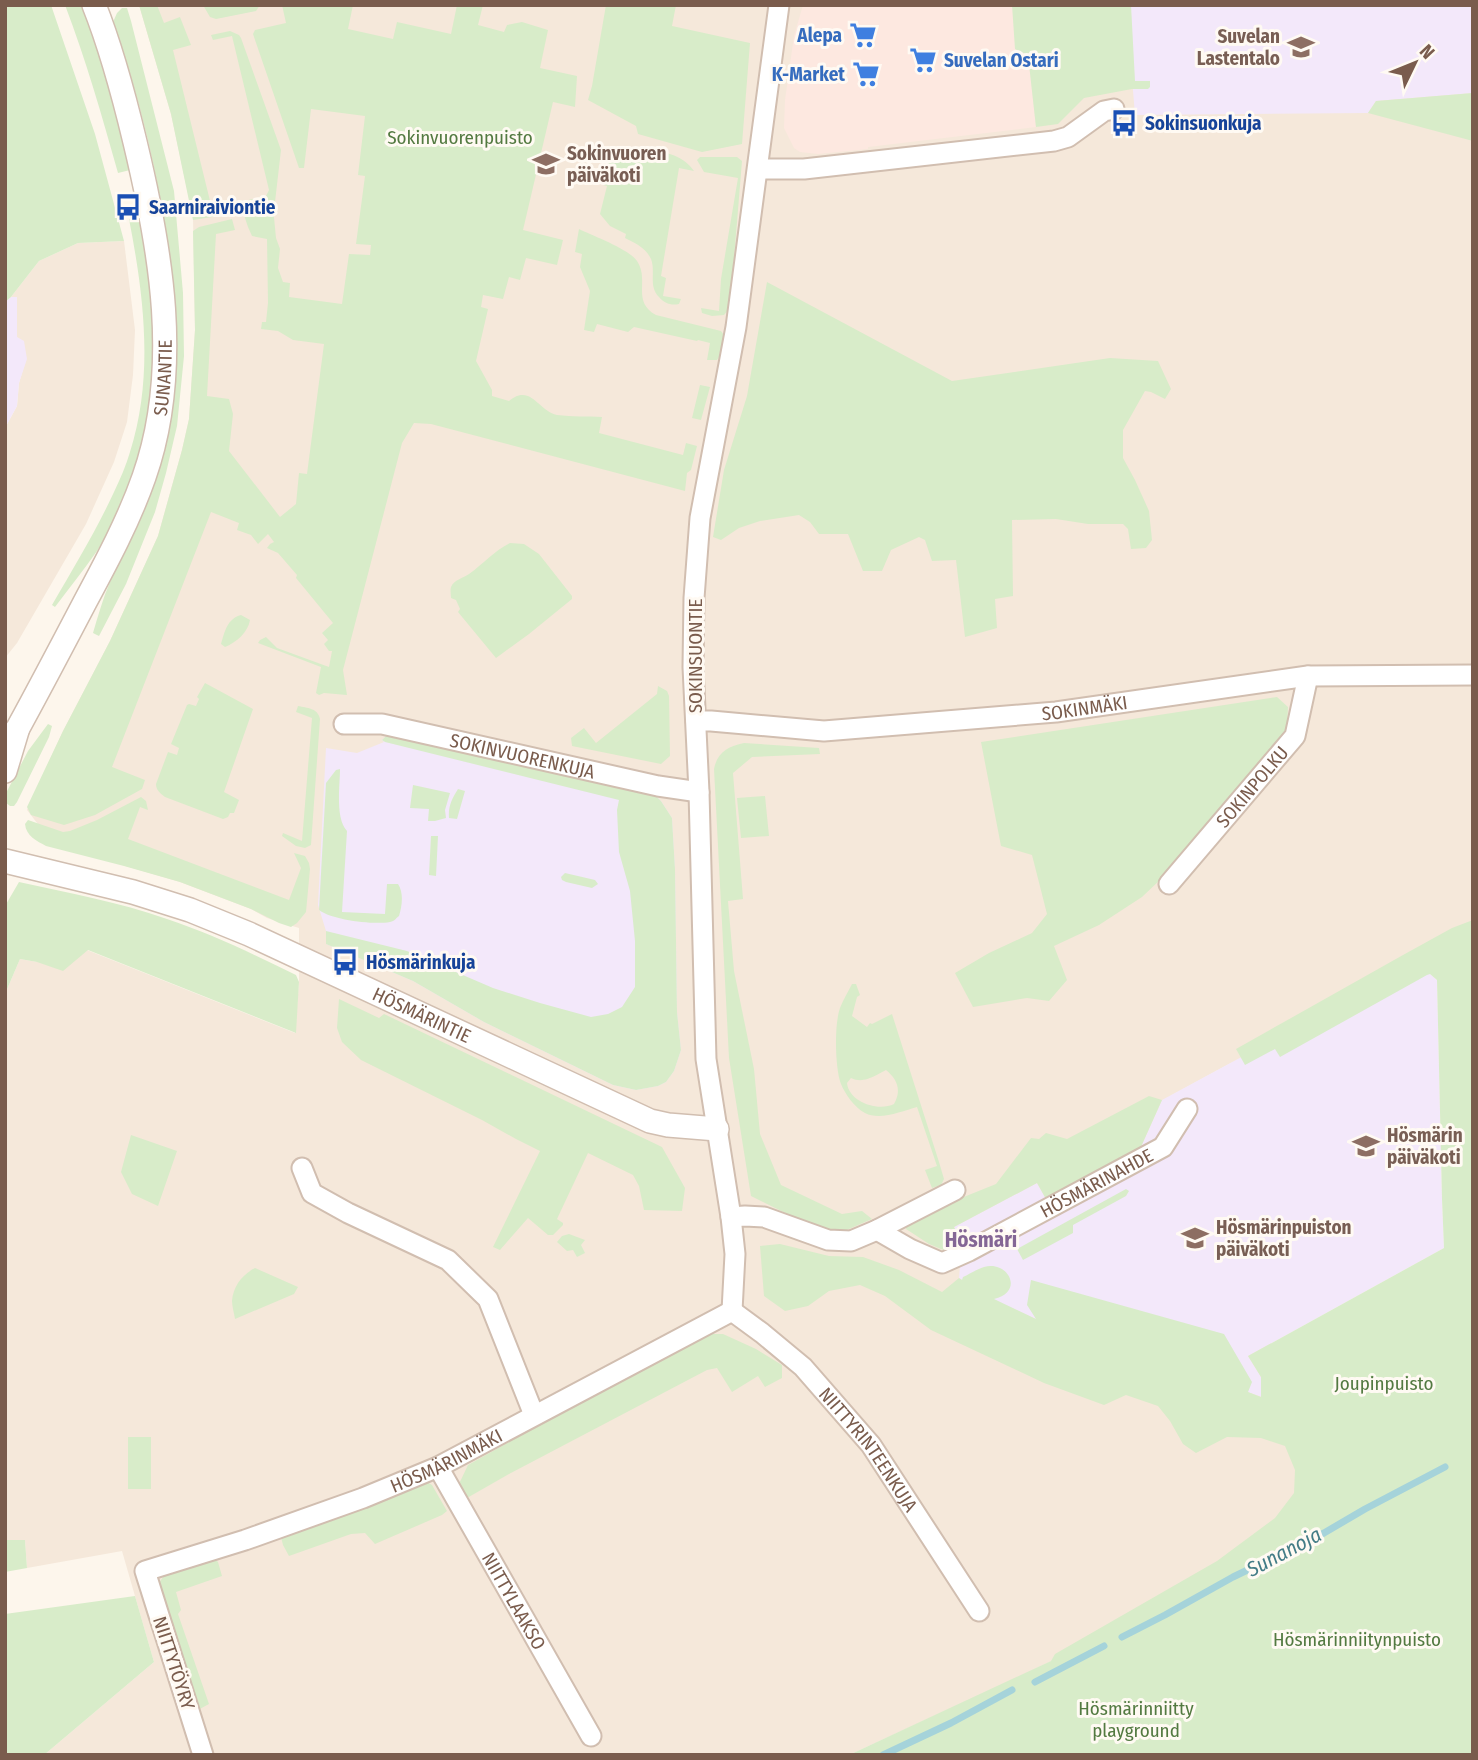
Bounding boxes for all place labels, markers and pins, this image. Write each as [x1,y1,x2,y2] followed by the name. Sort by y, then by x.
[848,20,878,50] supermarket icon: Alepa
[796,24,842,47] place label: Alepa
[1197,25,1280,70] place label: Suvelan Lastentalo
[1286,32,1316,62] school or university icon: Suvelan Lastentalo
[908,45,938,75] supermarket icon: Suvelan Ostari
[944,49,1059,72] place label: Suvelan Ostari
[851,59,881,89] supermarket icon: K-Market
[772,63,845,86] place label: K-Market
[1109,108,1139,138] bus stop icon: Sokinsuonkuja
[1145,112,1262,135] place label: Sokinsuonkuja
[567,142,666,187] place label: Sokinvuoren päiväkoti
[531,149,561,179] school or university icon: Sokinvuoren päiväkoti
[113,192,143,222] bus stop icon: Saarniraiviontie
[149,196,276,219] place label: Saarniraiviontie
[330,947,360,977] bus stop icon: Hösmärinkuja
[366,951,475,974] place label: Hösmärinkuja
[1387,1124,1463,1169] place label: Hösmärin päiväkoti
[1351,1131,1381,1161] school or university icon: Hösmärin päiväkoti
[1216,1216,1352,1261] place label: Hösmärinpuiston päiväkoti
[1180,1223,1210,1253] school or university icon: Hösmärinpuiston päiväkoti

